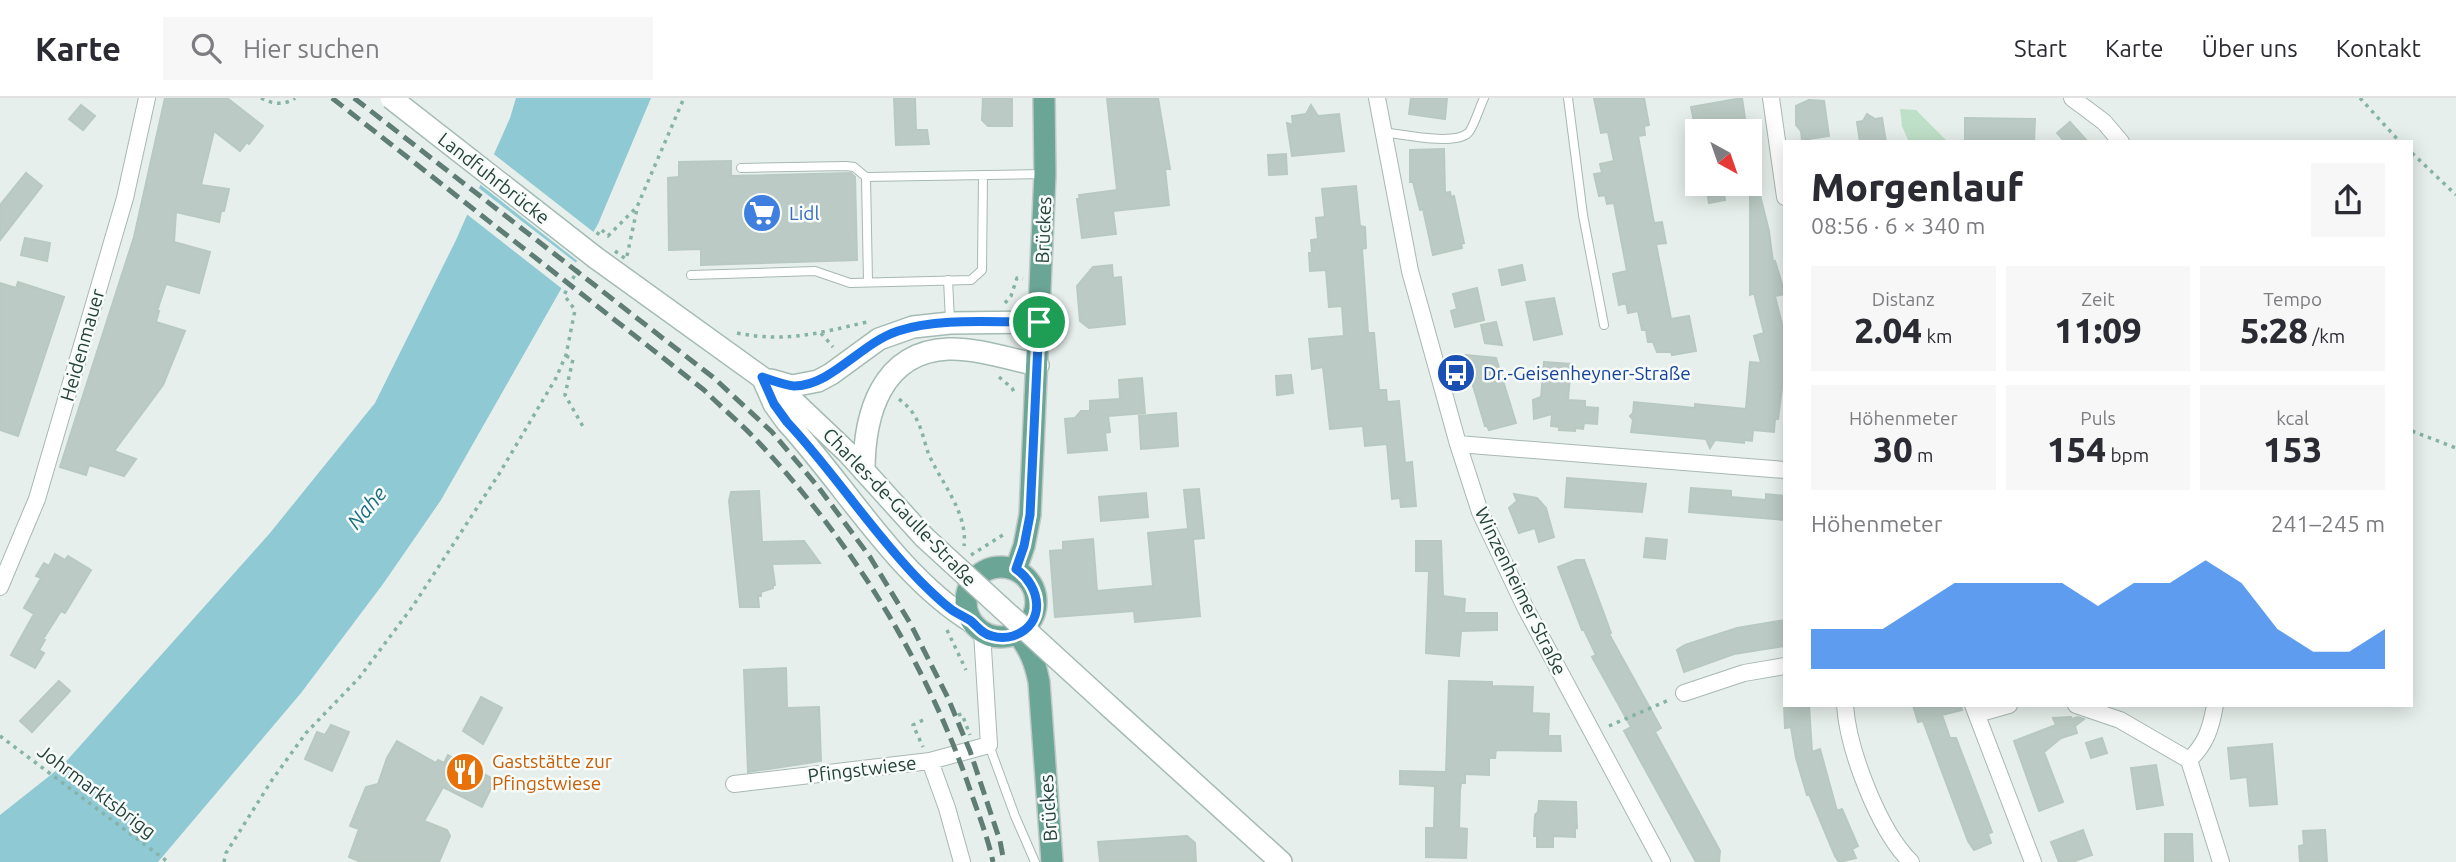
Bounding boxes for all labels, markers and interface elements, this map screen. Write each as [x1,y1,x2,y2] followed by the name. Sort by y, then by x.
[163,17,653,80] search box
[187,29,225,67] icon: search
[35,30,121,67] text: Karte
[243,34,380,63] text: Hier suchen
[2014,35,2067,62] text: Start
[2105,35,2164,62] text: Karte
[2202,35,2298,62] text: Über uns
[2336,35,2421,62] text: Kontakt
[1685,119,1762,196] north arrow
[1685,119,1762,196] map controls
[434,128,554,228] street label: Landfuhrbrücke
[2311,163,2385,237] button: share
[1811,166,2023,208] text: Morgenlauf
[741,192,783,234] supermarket icon: Lidl
[1031,196,1055,264] street label: Brückes
[789,202,819,224] place label: Lidl
[1811,213,1985,238] text: 08:56 · 6 × 340 m
[56,286,108,404] street label: Heidenmauer
[1872,288,1935,310] text: Distanz
[2081,288,2115,310] text: Zeit
[2263,288,2322,310] text: Tempo
[1009,292,1069,352] pin
[1020,303,1058,341] icon: arrive
[1854,310,1922,350] text: 2.04
[2054,310,2142,350] text: 11:09
[2240,310,2308,350] text: 5:28
[1922,325,1952,347] text: km
[2308,325,2345,347] text: /km
[1435,352,1477,394] bus stop icon: Dr.-Geisenheyner-Straße
[1483,362,1691,384] place label: Dr.-Geisenheyner-Straße
[1849,407,1958,429] text: Höhenmeter
[2080,407,2116,429] text: Puls
[2276,407,2309,429] text: kcal
[819,423,981,591] street label: Charles-de-Gaulle-Straße
[1873,429,1913,469] text: 30
[2047,429,2106,469] text: 154
[2263,429,2322,469] text: 153
[1913,444,1933,466] text: m
[2106,444,2149,466] text: bpm
[342,481,391,534] water label: Nahe
[1471,503,1571,679] street label: Winzenheimer Straße
[1811,511,1942,536] text: Höhenmeter
[2271,511,2385,536] text: 241–245 m
[34,740,160,842] street label: Johrmarktsbrigg
[492,750,612,794] place label: Gaststätte zur Pfingstwiese
[444,751,486,793] restaurant icon: Gaststätte zur Pfingstwiese
[806,751,918,787] street label: Pfingstwiese
[1035,774,1061,842] street label: Brückes

